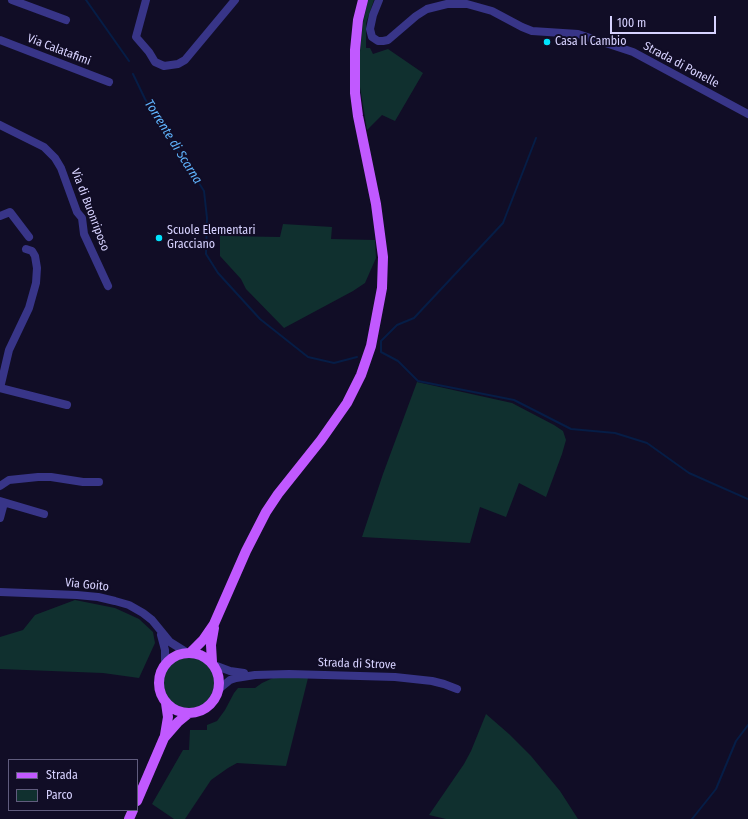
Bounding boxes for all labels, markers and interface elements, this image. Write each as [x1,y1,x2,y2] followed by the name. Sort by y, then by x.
[612,8,718,34] scale bar
[617,16,646,30] text: 100 m
[25,31,93,69] street label: Via Calatafimi
[555,35,626,49] place label: Casa Il Cambio
[542,37,552,47] marker: Casa Il Cambio
[641,39,721,91] street label: Strada di Ponelle
[141,97,205,187] water label: Torrente di Scarna
[68,167,112,253] street label: Via di Buonriposo
[167,224,255,252] place label: Scuole Elementari Gracciano
[154,233,164,243] marker: Scuole Elementari Gracciano
[64,576,110,594] street label: Via Goito
[318,655,396,673] street label: Strada di Strove
[8,759,138,811] legend
[46,768,78,782] text: Strada
[46,788,73,802] text: Parco

